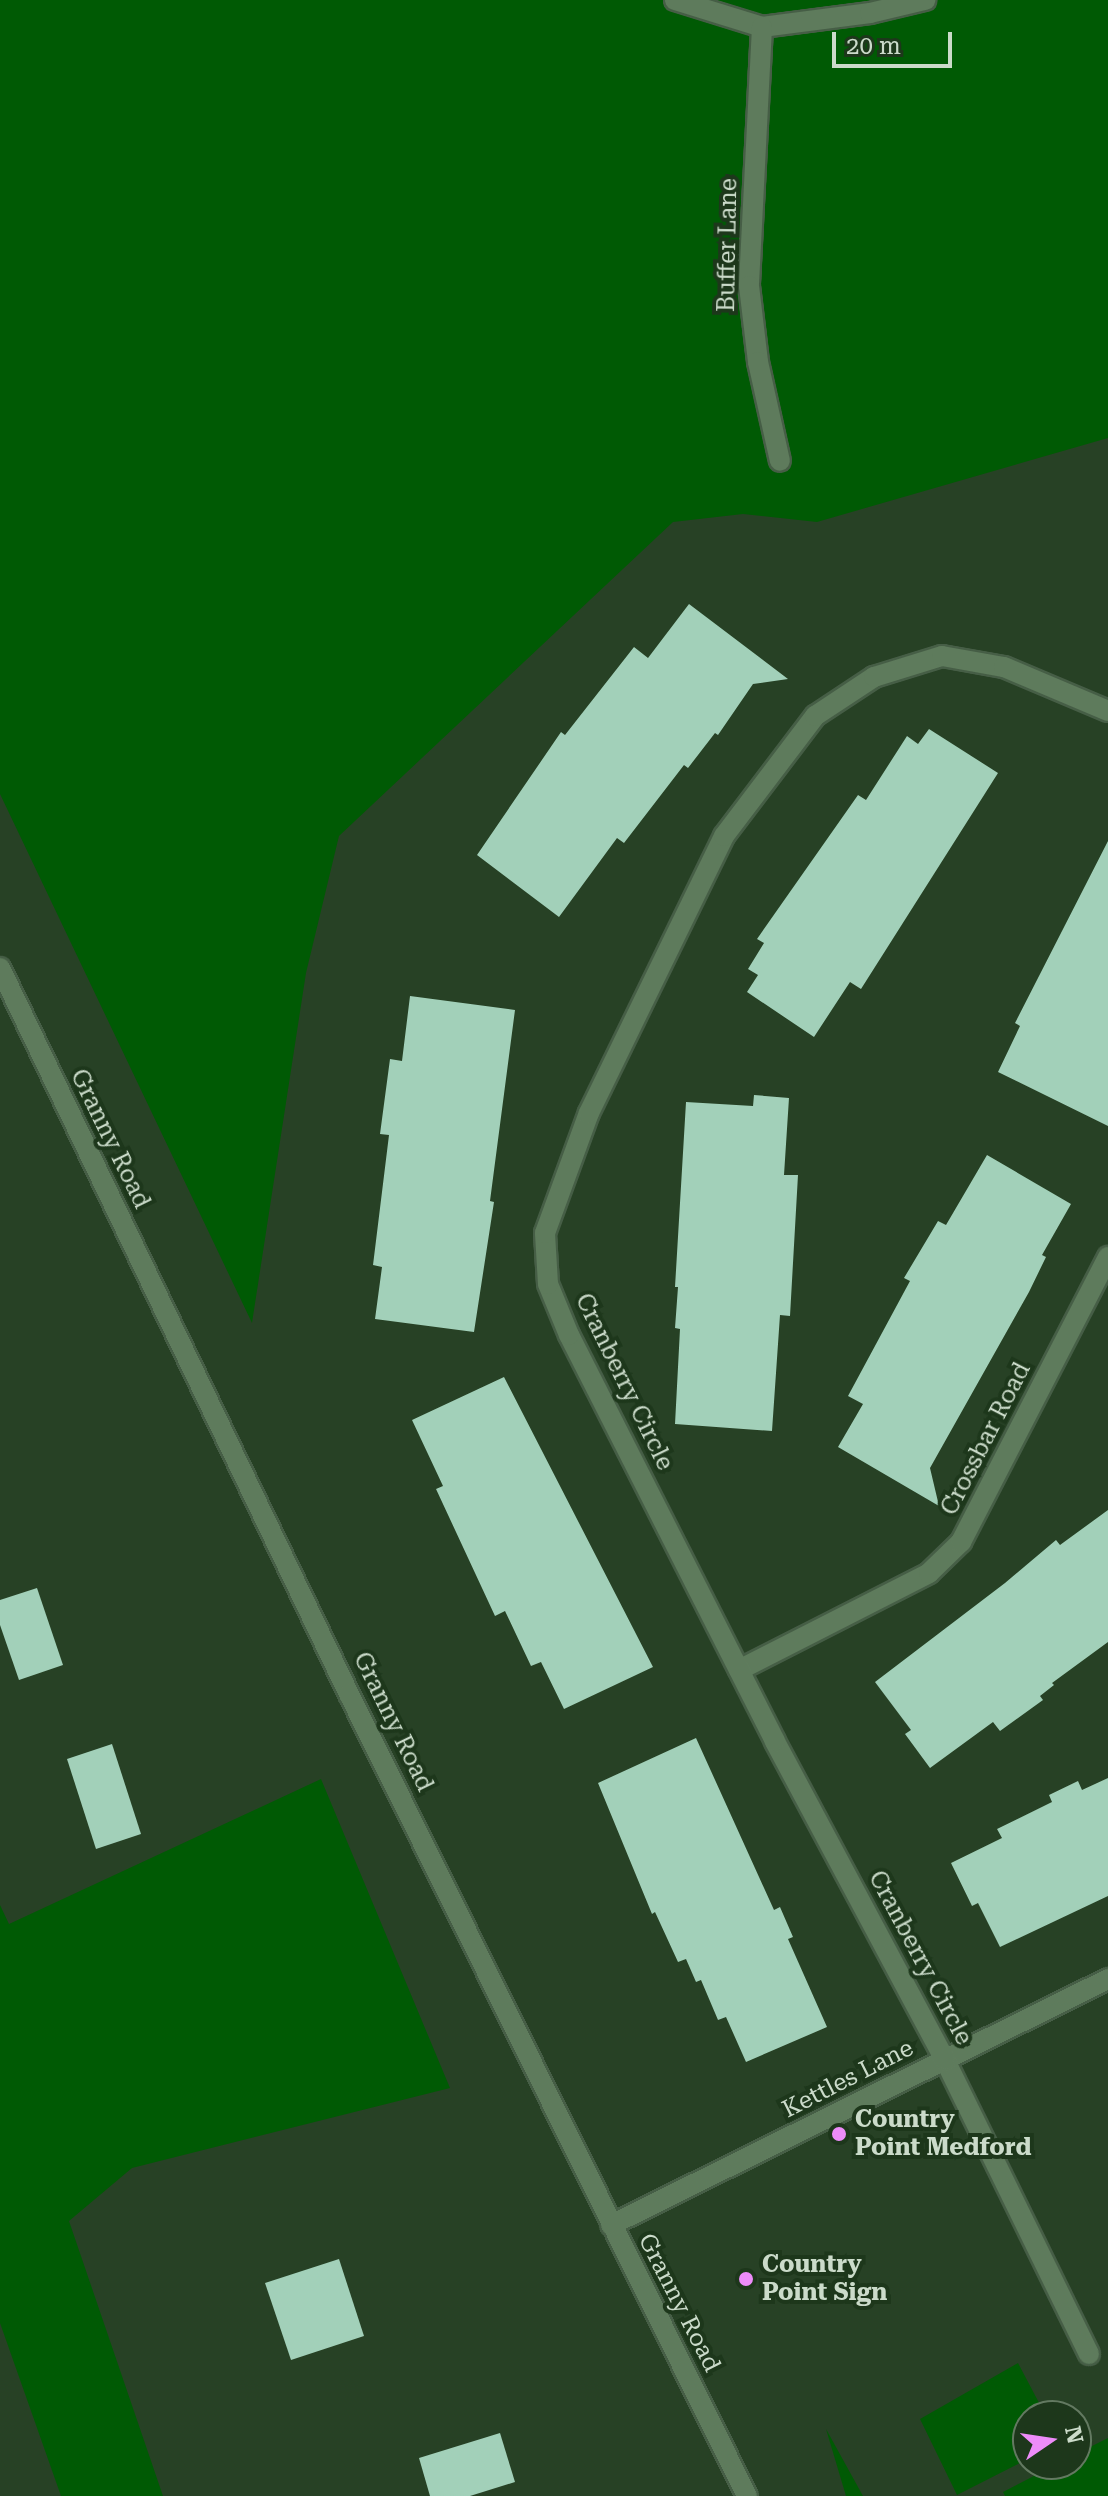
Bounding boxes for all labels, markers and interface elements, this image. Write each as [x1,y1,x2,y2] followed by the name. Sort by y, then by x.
[836,16,956,66] scale bar
[846,32,901,60] text: 20 m
[712,178,744,312] street label: Buffer Lane
[64,1065,156,1213] street label: Granny Road
[569,1289,679,1475] street label: Cranberry Circle
[935,1358,1037,1520] street label: Crossbar Road
[347,1648,439,1796] street label: Granny Road
[862,1866,978,2050] street label: Cranberry Circle
[778,2034,918,2124] street label: Kettles Lane
[855,2106,1032,2162] place label: Country Point Medford
[830,2125,848,2143] marker: Country Point Medford
[632,2229,726,2377] street label: Granny Road
[762,2251,887,2307] place label: Country Point Sign
[737,2270,755,2288] marker: Country Point Sign
[1012,2400,1092,2480] north arrow
[1060,2424,1088,2446] text: N

